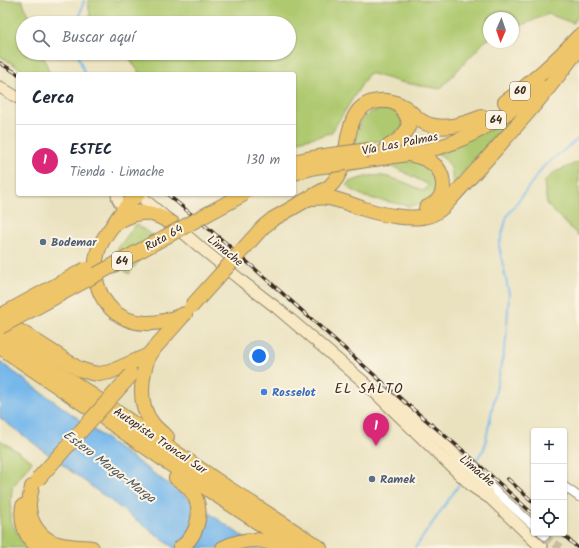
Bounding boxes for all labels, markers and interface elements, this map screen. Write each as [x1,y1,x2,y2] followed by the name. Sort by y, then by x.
[483,12,519,48] north arrow
[16,16,296,60] search box
[62,26,135,50] text: Buscar aquí
[30,27,52,49] icon: search
[510,82,530,100] road number: 60
[32,85,74,112] text: Cerca
[486,111,506,129] road number: 64
[360,127,440,161] street label: Vía Las Palmas
[70,138,112,162] text: ESTEC
[43,150,47,171] text: 1
[246,150,280,171] text: 130 m
[70,162,164,183] text: Tienda · Limache
[141,220,187,256] street label: Ruta 64
[203,230,248,272] street label: Limache
[51,233,97,252] place label: Bodemar
[38,237,48,247] marker: Bodemar
[112,252,132,270] road number: 64
[249,346,269,366] your location
[334,378,404,400] district label: EL SALTO
[272,383,316,402] place label: Rosselot
[259,387,269,397] marker: Rosselot
[110,403,211,480] street label: Autopista Troncal Sur
[363,413,389,446] pin: 1
[58,425,160,509] water label: Estero Marga-Marga
[531,428,567,536] map controls
[531,428,567,464] button: +
[455,450,500,492] street label: Limache
[531,464,567,500] button: −
[380,470,416,489] place label: Ramek
[367,474,377,484] marker: Ramek
[531,500,567,536] button: locate

